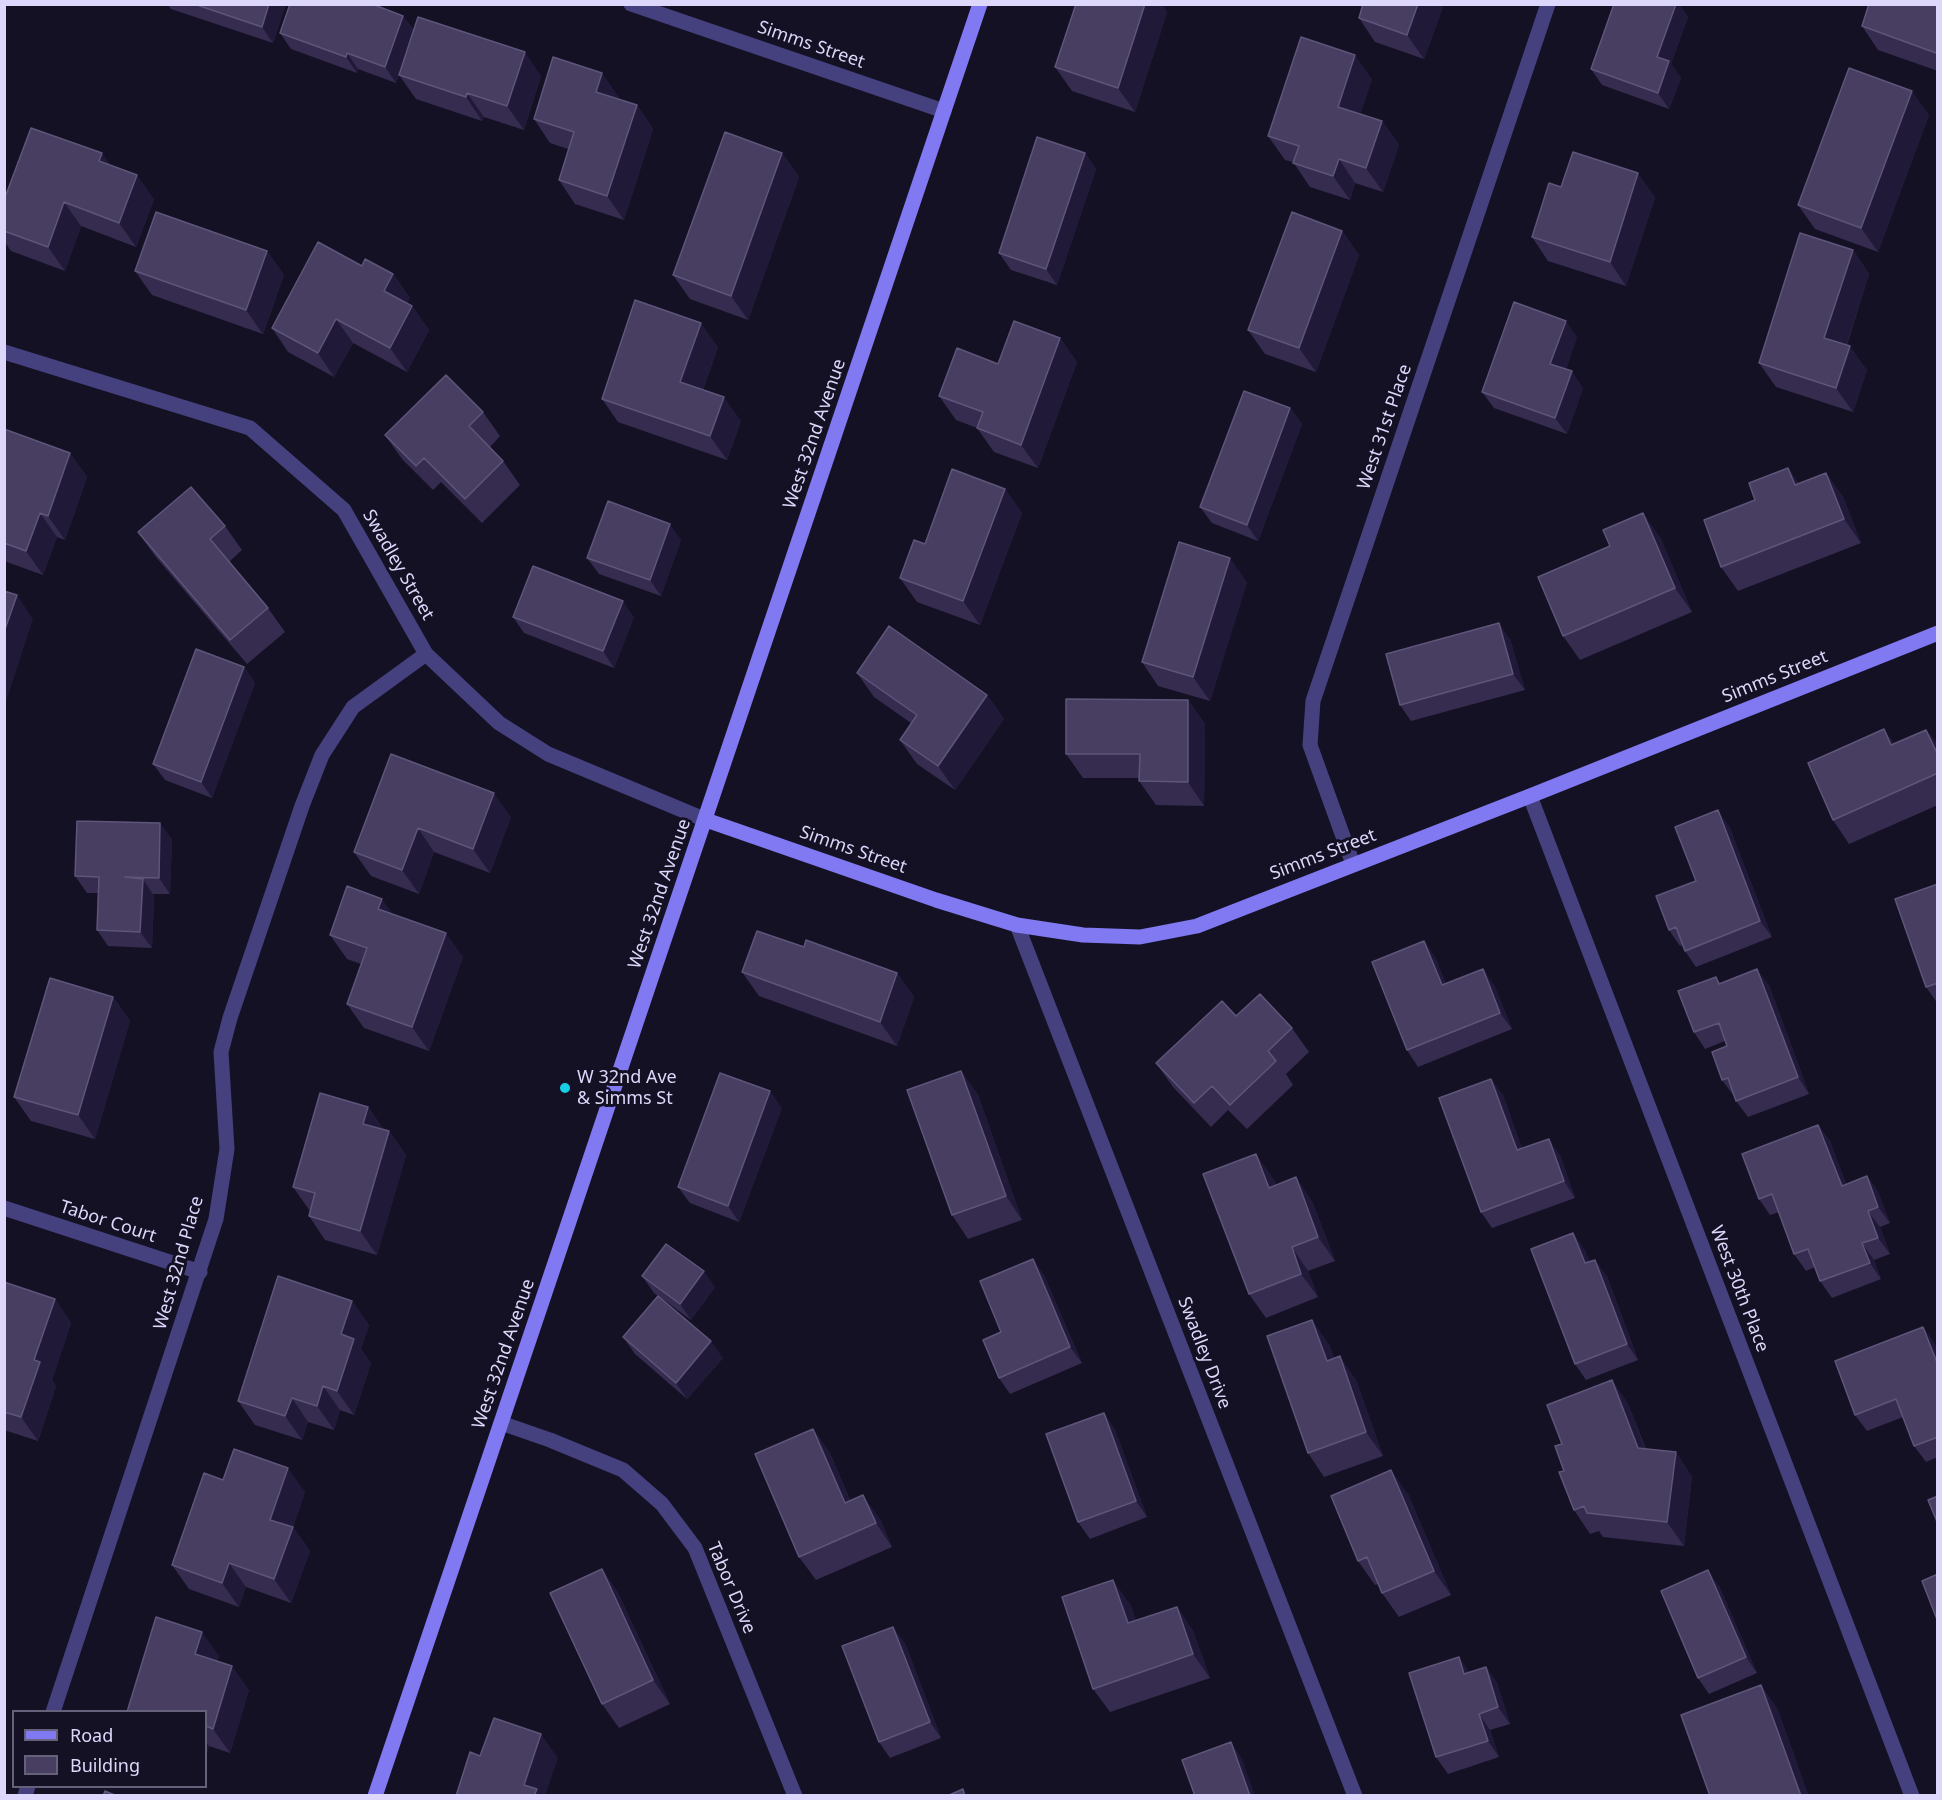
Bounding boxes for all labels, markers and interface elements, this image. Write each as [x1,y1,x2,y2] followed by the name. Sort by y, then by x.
[755,17,867,73] street label: Simms Street
[779,356,851,512] street label: West 32nd Avenue
[1353,361,1417,493] street label: West 31st Place
[358,506,438,624] street label: Swadley Street
[1719,646,1831,708] street label: Simms Street
[624,816,696,972] street label: West 32nd Avenue
[797,822,909,878] street label: Simms Street
[1267,825,1379,885] street label: Simms Street
[577,1067,677,1110] place label: W 32nd Ave & Simms St
[558,1081,572,1095] marker: W 32nd Ave & Simms St
[150,1194,208,1332] street label: West 32nd Place
[57,1196,159,1248] street label: Tabor Court
[1705,1223,1773,1355] street label: West 30th Place
[468,1276,540,1432] street label: West 32nd Avenue
[1173,1294,1235,1412] street label: Swadley Drive
[702,1539,760,1637] street label: Tabor Drive
[12,1710,207,1788] legend
[70,1723,113,1747] text: Road
[70,1753,140,1777] text: Building

